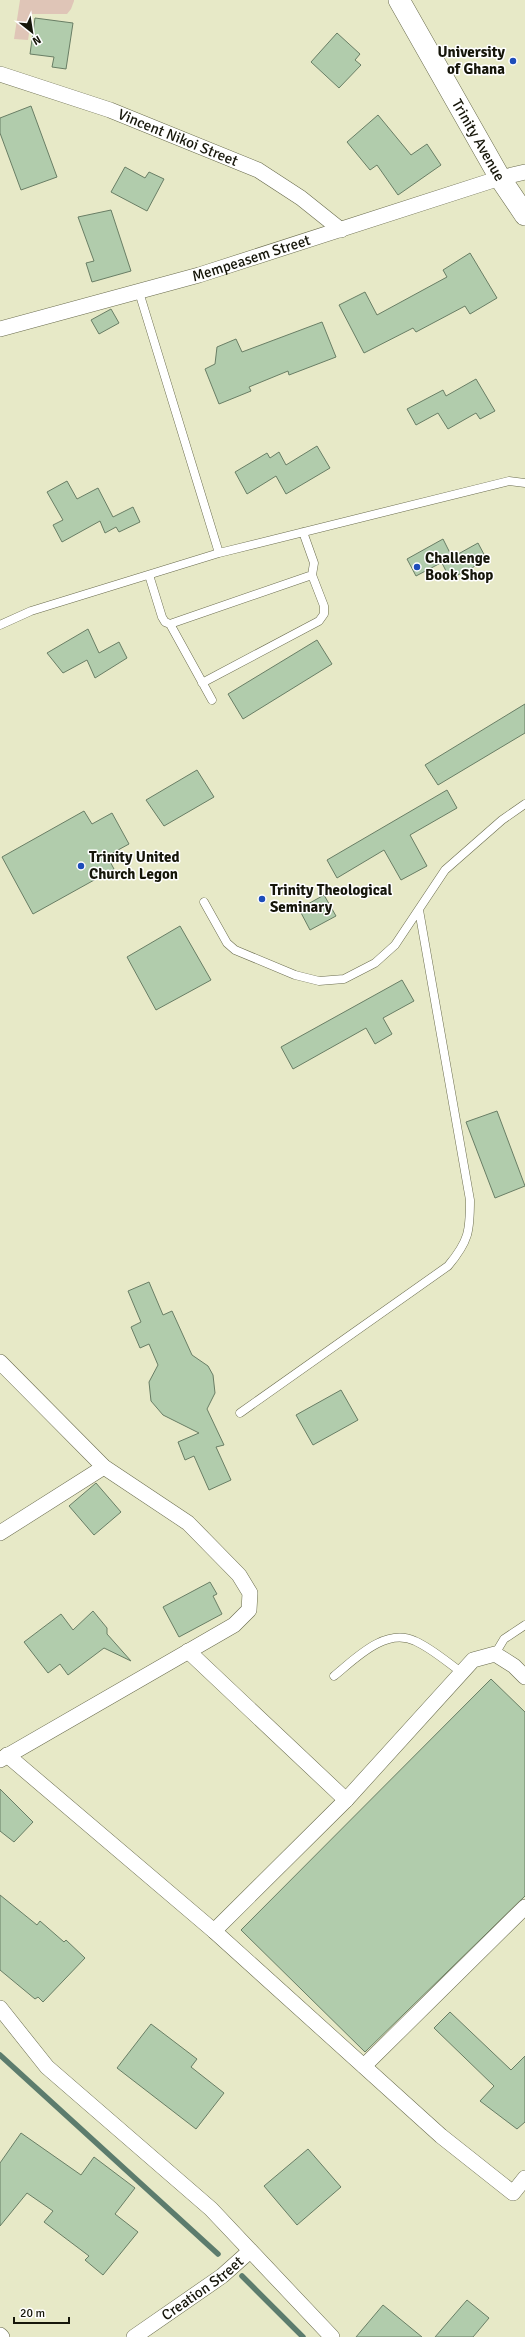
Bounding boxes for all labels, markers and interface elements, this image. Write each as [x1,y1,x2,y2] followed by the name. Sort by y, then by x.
[12,12,52,52] north arrow
[30,33,43,48] text: N
[438,43,506,78] place label: University of Ghana
[508,56,518,66] marker: University of Ghana
[448,96,509,184] street label: Trinity Avenue
[115,105,241,170] street label: Vincent Nikoi Street
[190,231,313,285] street label: Mempeasem Street
[425,549,493,584] place label: Challenge Book Shop
[412,562,422,572] marker: Challenge Book Shop
[89,848,180,883] place label: Trinity United Church Legon
[76,861,86,871] marker: Trinity United Church Legon
[270,881,393,916] place label: Trinity Theological Seminary
[257,894,267,904] marker: Trinity Theological Seminary
[158,2252,247,2324] street label: Creation Street
[14,2299,69,2325] scale bar
[20,2306,45,2321] text: 20 m

